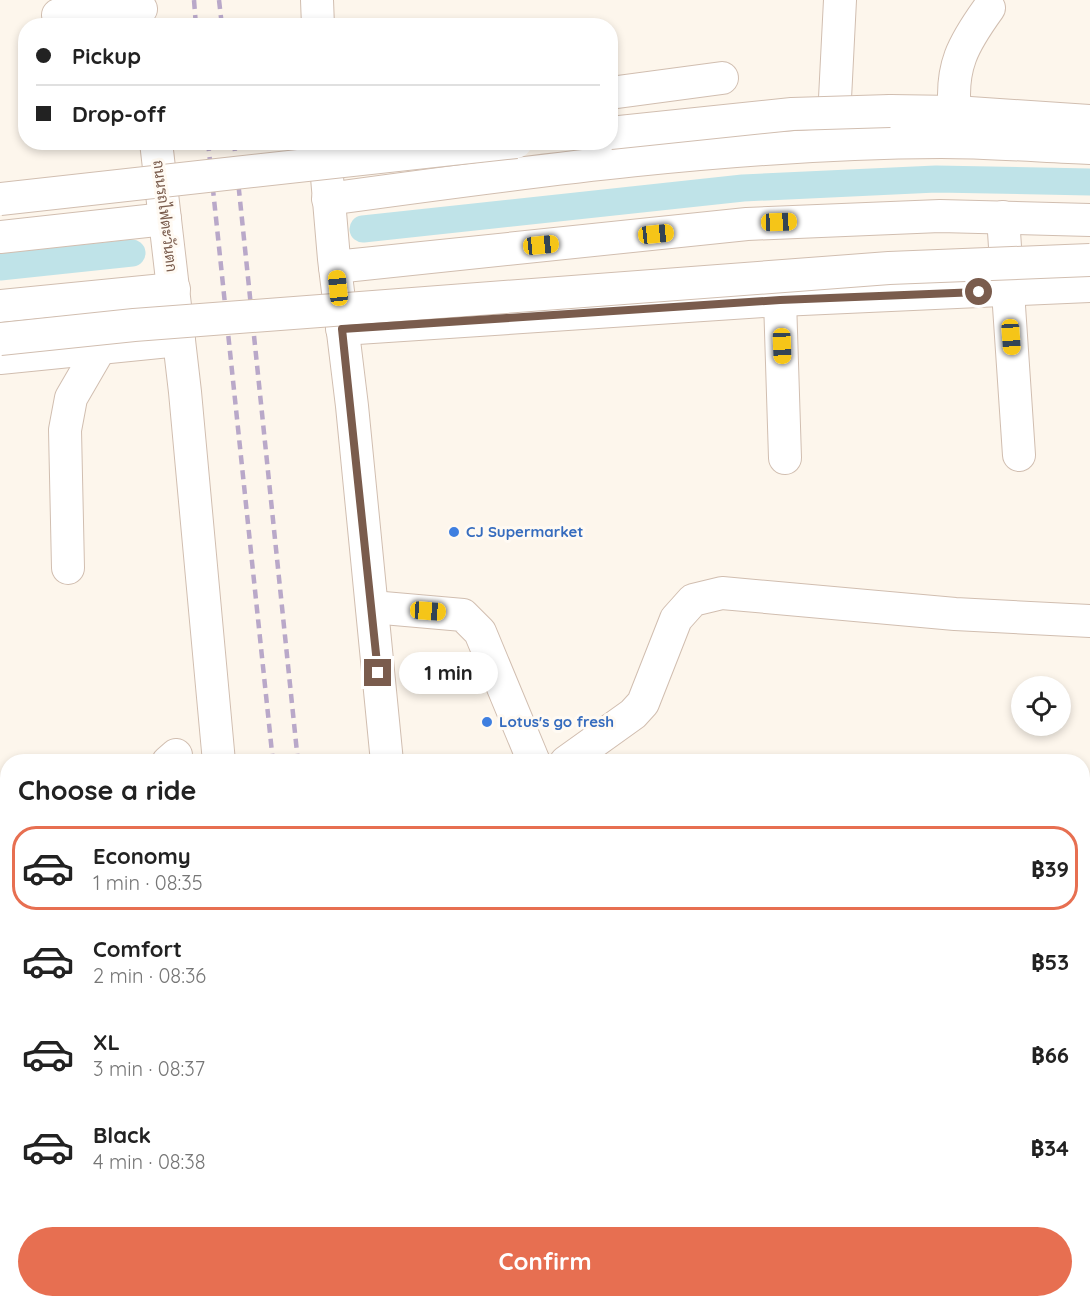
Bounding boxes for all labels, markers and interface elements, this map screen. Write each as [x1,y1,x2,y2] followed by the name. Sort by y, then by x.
[72,42,141,70] text: Pickup
[72,100,166,128] text: Drop-off
[149,159,182,273] street label: ถนนรถไฟตะวันตก
[761,212,797,232] car
[637,223,675,245] car
[522,234,560,256] car
[327,269,349,307] car
[965,278,992,305] route start
[1001,318,1021,356] car
[772,328,792,364] car
[466,522,583,541] place label: CJ Supermarket
[447,525,461,539] marker: CJ Supermarket
[409,601,447,621] car
[399,652,498,694] callout: 1 min
[364,659,391,686] route end
[424,660,473,685] text: 1 min
[1011,676,1071,736] map controls
[1011,676,1071,736] button: locate
[499,712,614,731] place label: Lotus's go fresh
[480,715,494,729] marker: Lotus's go fresh
[18,773,196,807] text: Choose a ride
[21,841,75,895] icon: car
[93,842,191,870] text: Economy
[1031,855,1069,883] text: ฿39
[93,870,203,895] text: 1 min · 08:35
[21,934,75,988] icon: car
[93,935,182,963] text: Comfort
[1031,948,1069,976] text: ฿53
[93,963,206,988] text: 2 min · 08:36
[21,1027,75,1081] icon: car
[93,1028,120,1056] text: XL
[1031,1041,1069,1069] text: ฿66
[93,1056,205,1081] text: 3 min · 08:37
[21,1120,75,1174] icon: car
[93,1121,151,1149] text: Black
[1031,1134,1069,1162] text: ฿34
[93,1149,206,1174] text: 4 min · 08:38
[18,1227,1072,1296] button: Confirm

